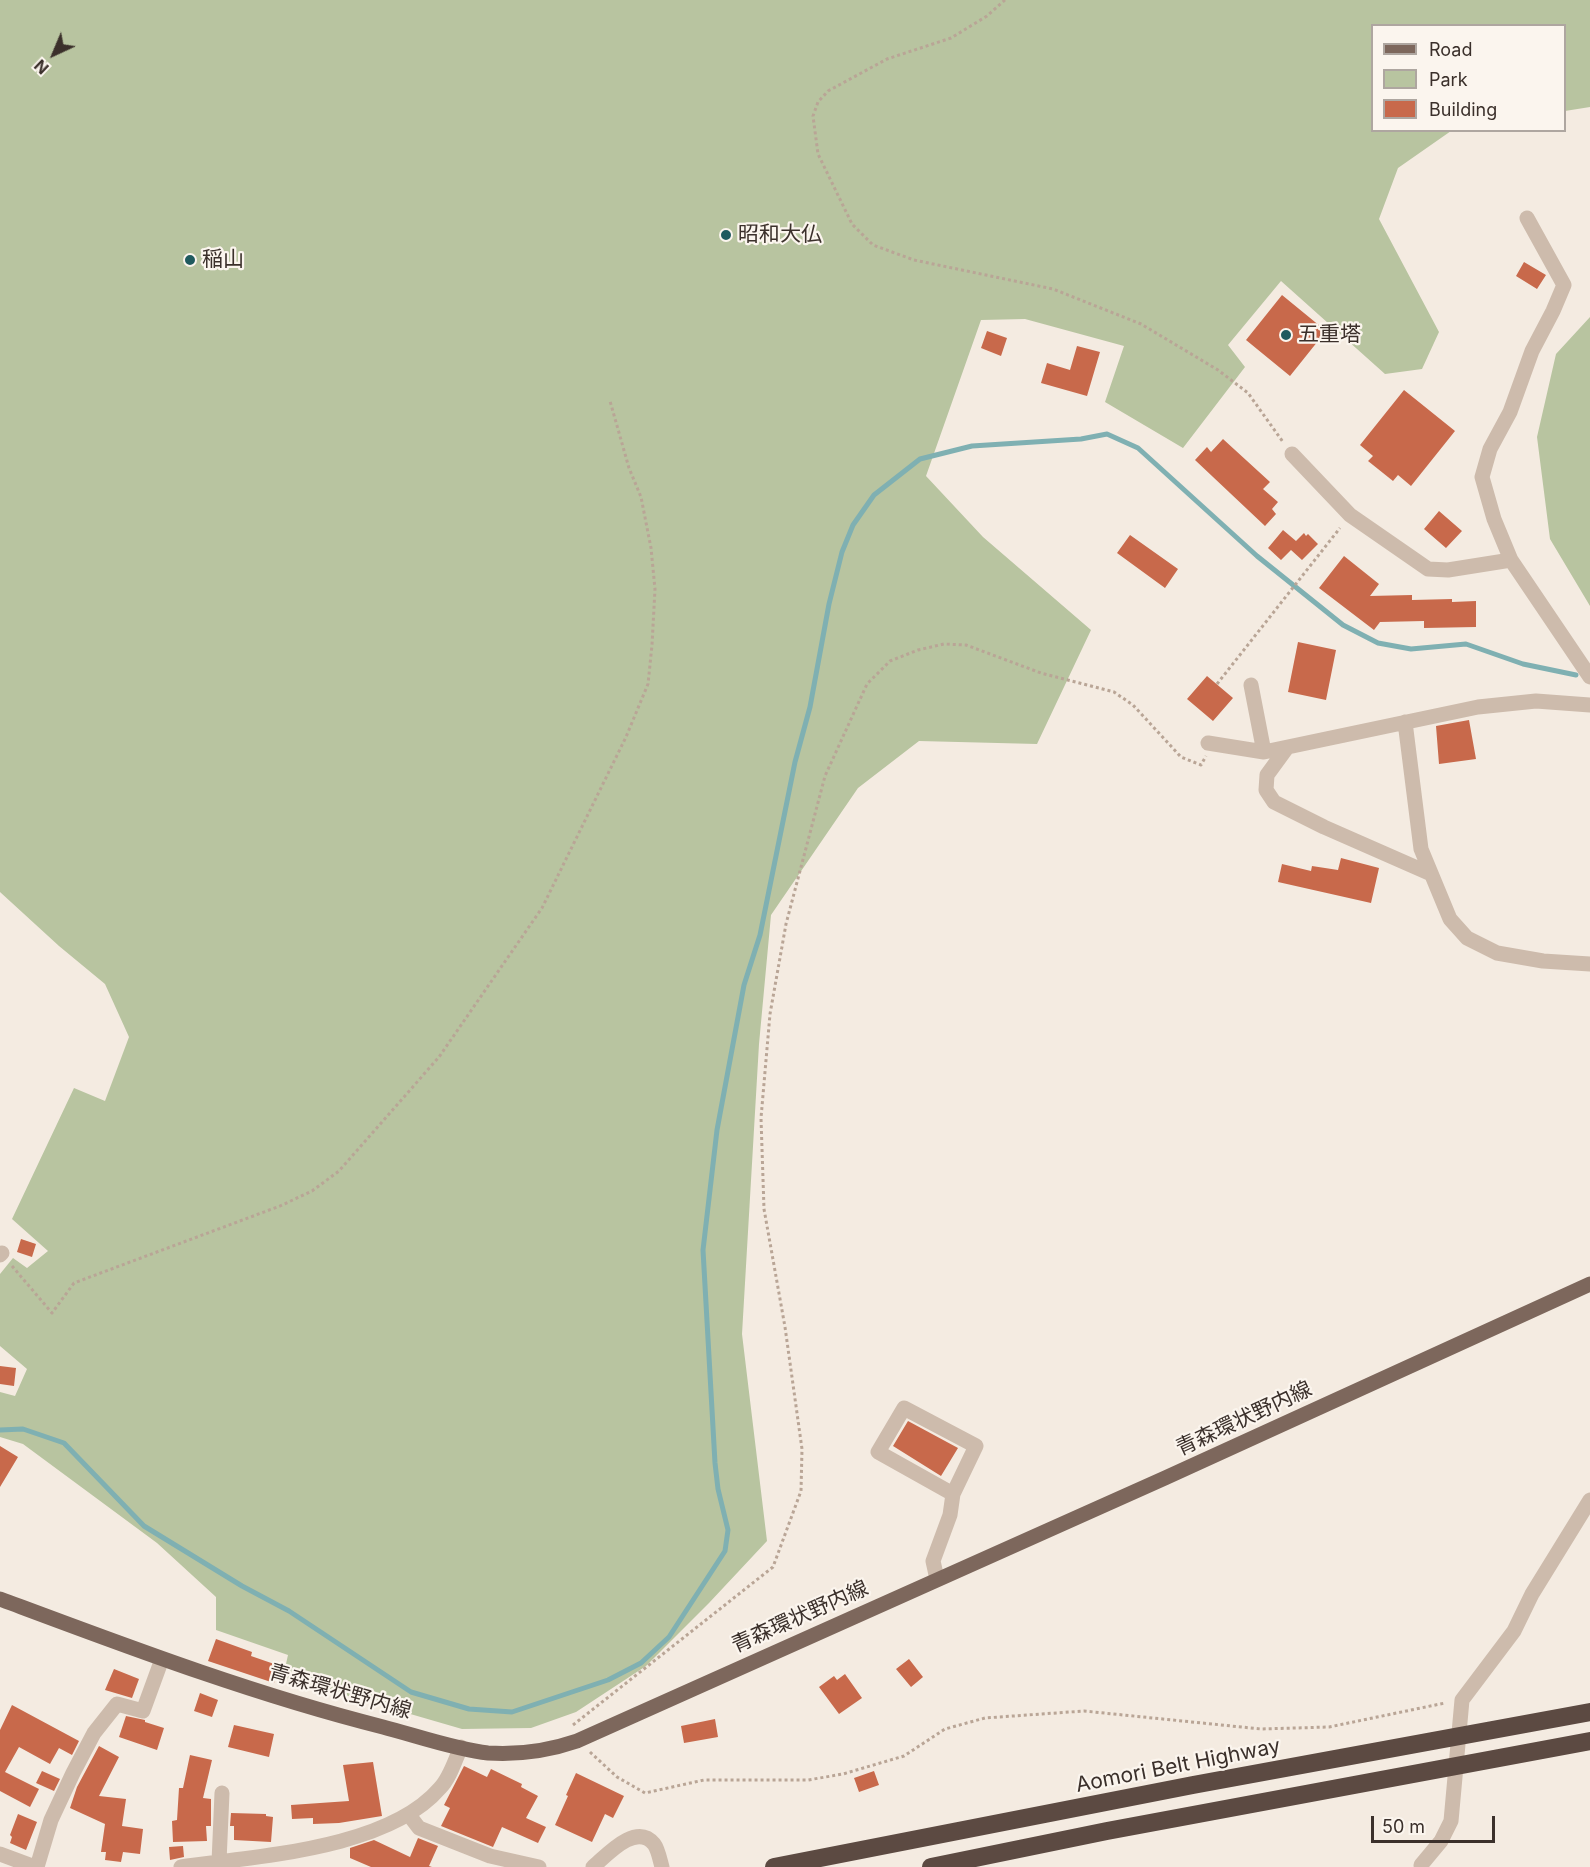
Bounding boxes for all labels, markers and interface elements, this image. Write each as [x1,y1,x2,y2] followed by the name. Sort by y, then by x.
[24,24,84,84] north arrow
[1371,24,1566,132] legend
[1429,39,1472,60] text: Road
[30,56,53,78] text: N
[1429,69,1468,90] text: Park
[1429,99,1497,120] text: Building
[738,222,822,248] place label: 昭和大仏
[719,228,733,242] marker: 昭和大仏
[202,247,244,273] place label: 稲山
[183,253,197,267] marker: 稲山
[1298,322,1361,348] place label: 五重塔
[1279,328,1293,342] marker: 五重塔
[1172,1377,1316,1461] street label: 青森環状野内線
[728,1576,872,1658] street label: 青森環状野内線
[266,1660,414,1724] street label: 青森環状野内線
[1074,1734,1282,1798] street label: Aomori Belt Highway
[1374,1804,1498,1842] scale bar
[1382,1816,1425,1837] text: 50 m

